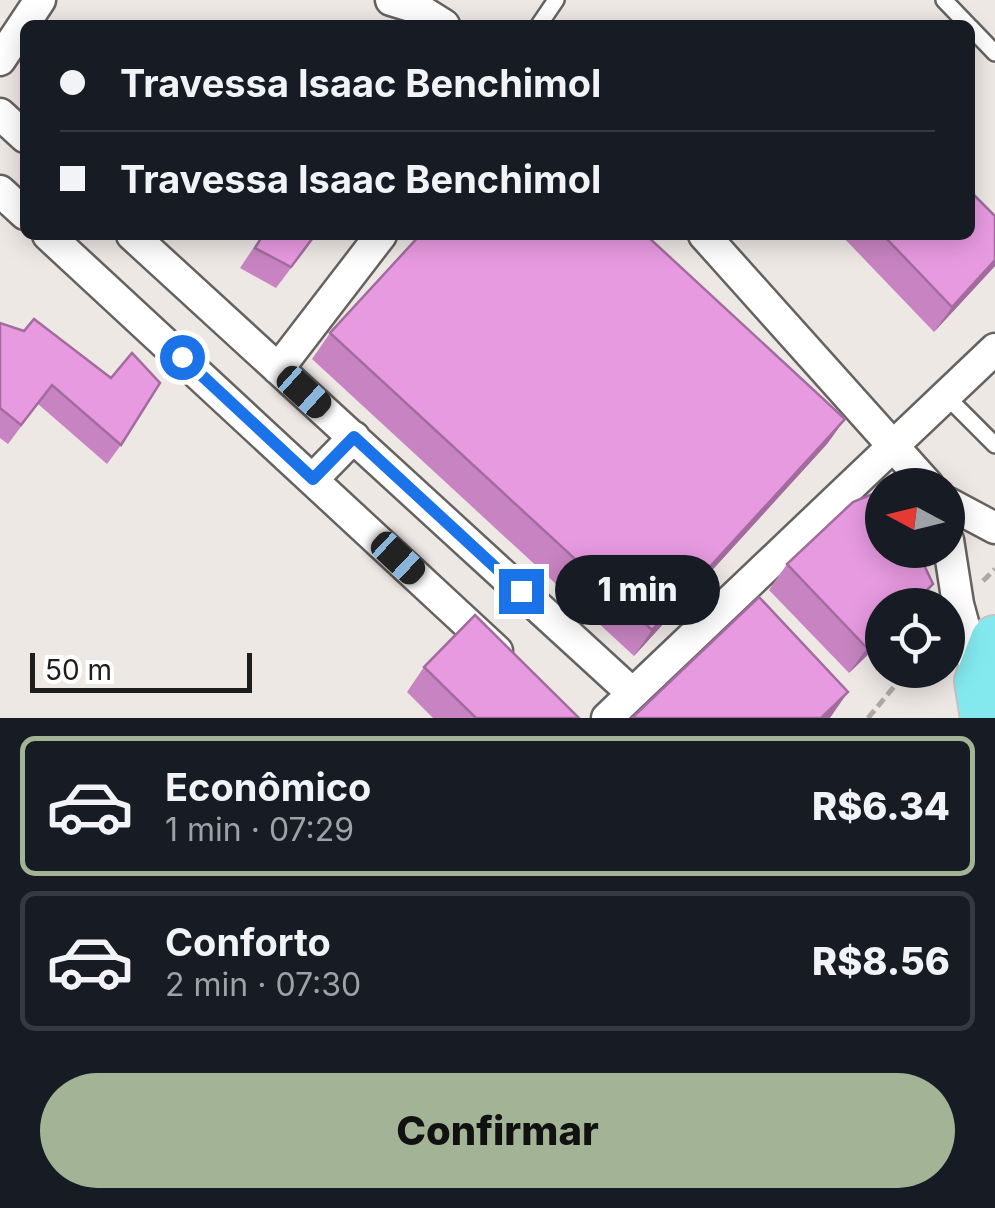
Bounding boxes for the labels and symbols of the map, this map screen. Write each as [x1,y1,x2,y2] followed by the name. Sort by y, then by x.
[160,335,205,380] route start
[272,361,336,423] car
[865,468,965,568] north arrow
[366,527,430,589] car
[556,556,721,626] callout: 1 min
[499,569,544,614] route end
[30,648,252,692] scale bar

